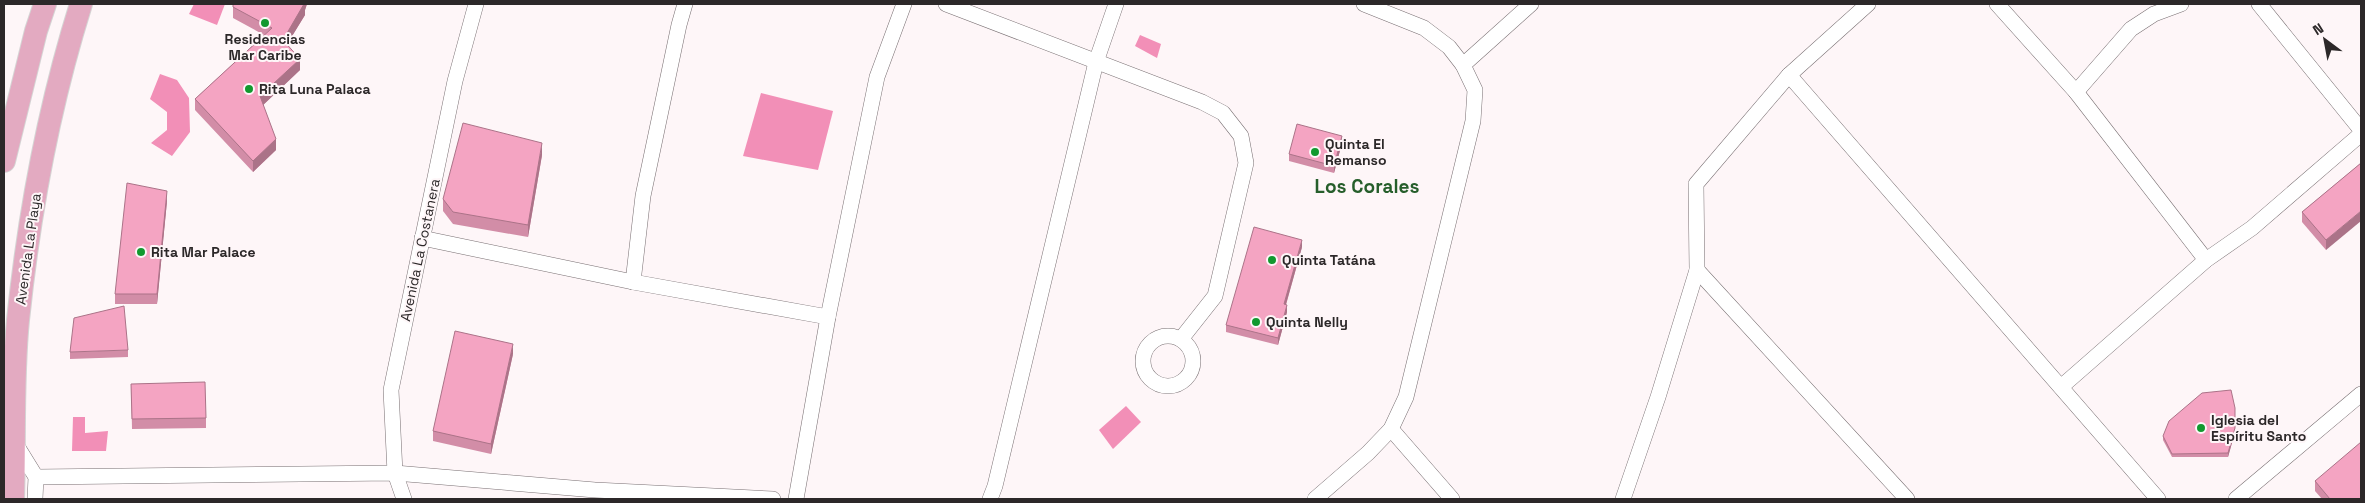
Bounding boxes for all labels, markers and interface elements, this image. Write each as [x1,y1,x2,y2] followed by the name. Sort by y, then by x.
[2300,15,2350,65] north arrow
[259,17,271,29] marker: Residencias Mar Caribe
[2309,19,2327,39] text: N
[225,30,305,64] place label: Residencias Mar Caribe
[259,80,370,98] place label: Rita Luna Palaca
[243,83,255,95] marker: Rita Luna Palaca
[1325,135,1387,169] place label: Quinta El Remanso
[1309,146,1321,158] marker: Quinta El Remanso
[1315,174,1419,199] district label: Los Corales
[396,177,444,323] street label: Avenida La Costanera
[11,192,45,306] street label: Avenida La Playa
[151,243,256,261] place label: Rita Mar Palace
[135,246,147,258] marker: Rita Mar Palace
[1282,251,1376,269] place label: Quinta Tatána
[1266,254,1278,266] marker: Quinta Tatána
[1266,313,1348,331] place label: Quinta Nelly
[1250,316,1262,328] marker: Quinta Nelly
[2211,411,2306,445] place label: Iglesia del Espíritu Santo
[2195,422,2207,434] marker: Iglesia del Espíritu Santo

